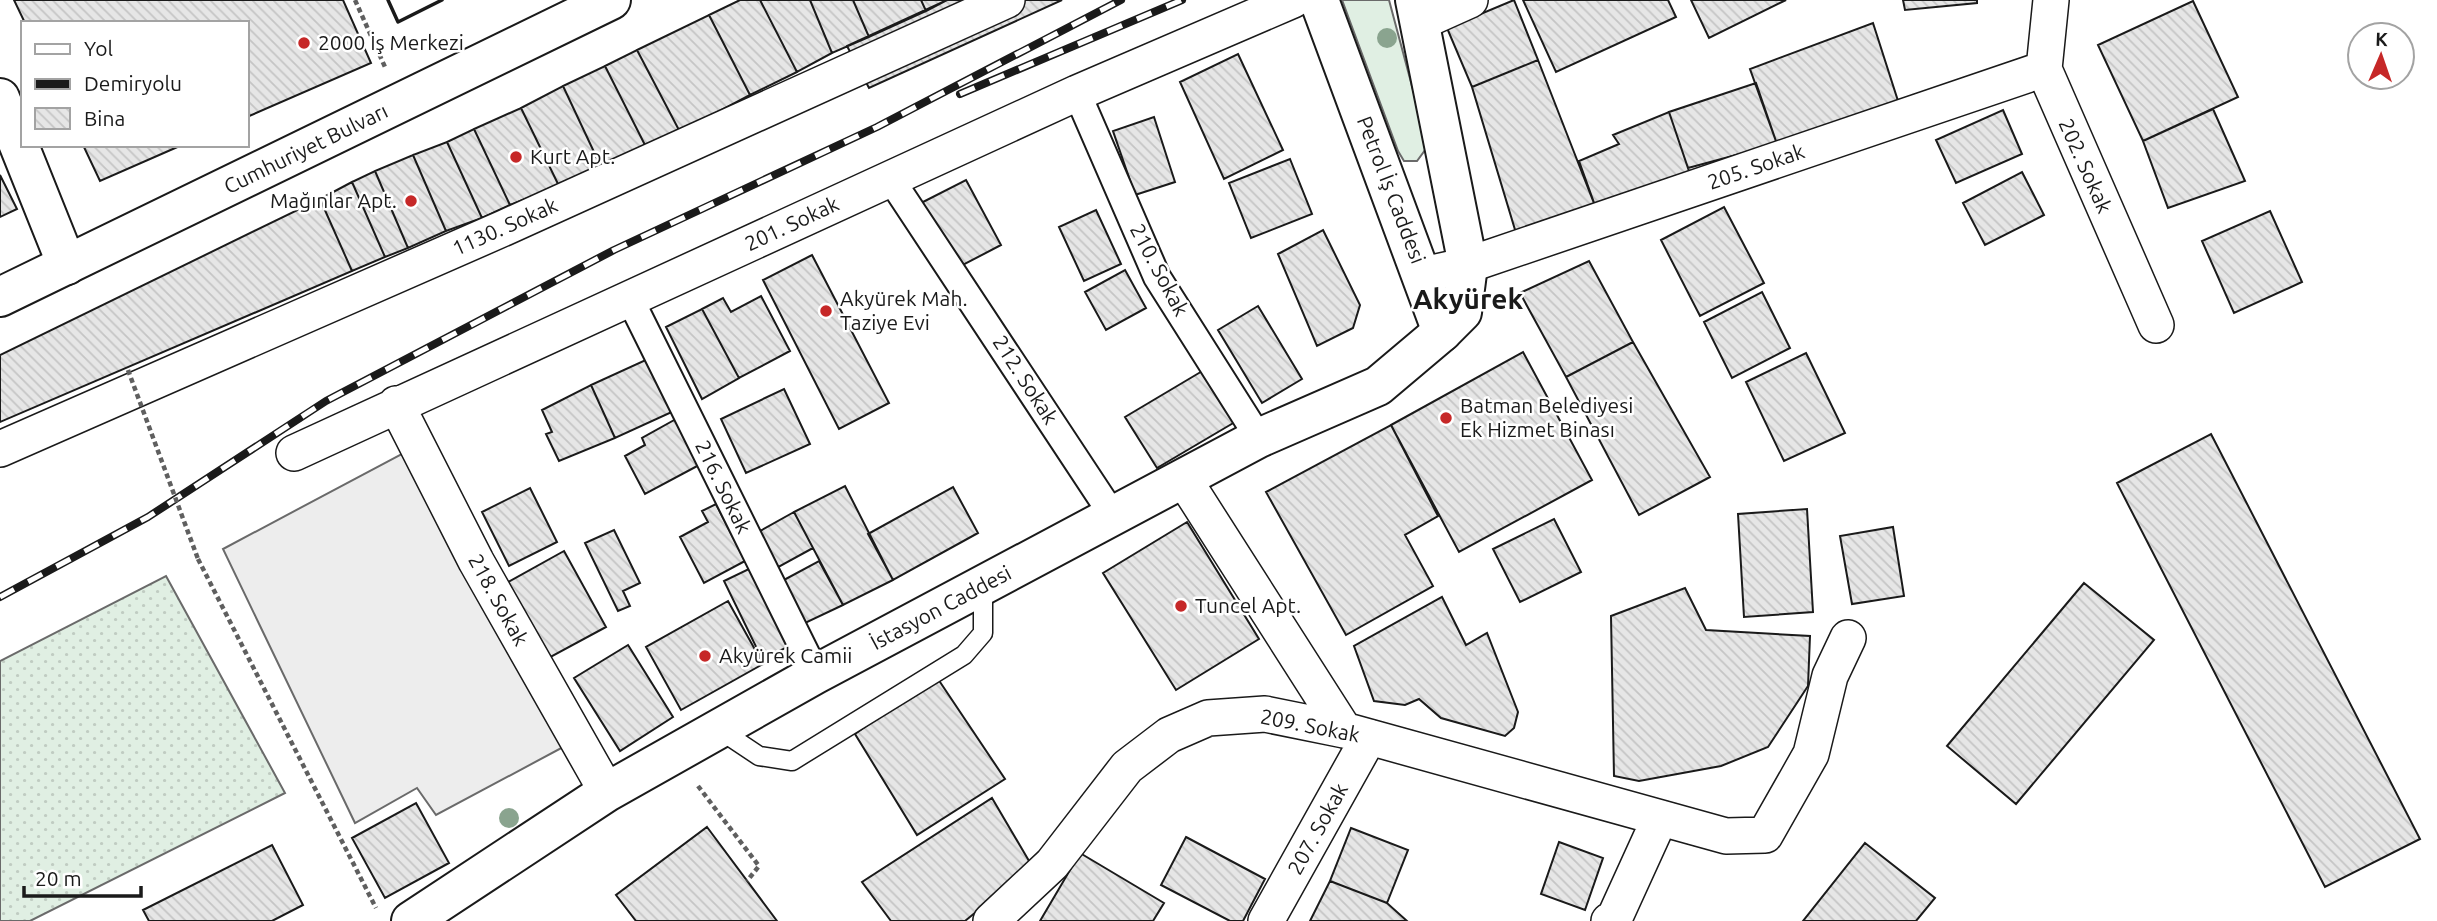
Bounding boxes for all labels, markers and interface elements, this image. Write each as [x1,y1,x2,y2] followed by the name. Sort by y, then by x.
[21,21,248,147] legend
[2346,21,2416,91] north arrow
[2375,28,2389,50] text: K
[318,30,464,54] place label: 2000 İş Merkezi
[296,35,312,51] marker: 2000 İş Merkezi
[84,36,113,60] text: Yol
[84,71,182,95] text: Demiryolu
[220,98,391,198] street label: Cumhuriyet Bulvarı
[84,106,125,130] text: Bina
[1353,113,1431,267] street label: Petrol İş Caddesi
[2054,115,2118,217] street label: 202. Sokak
[1704,138,1808,194] street label: 205. Sokak
[530,144,615,168] place label: Kurt Apt.
[508,149,524,165] marker: Kurt Apt.
[270,188,397,212] place label: Mağınlar Apt.
[741,191,843,255] street label: 201. Sokak
[448,192,561,260] street label: 1130. Sokak
[403,193,419,209] marker: Mağınlar Apt.
[1126,219,1194,320] street label: 210. Sokak
[1413,283,1523,314] district label: Akyürek
[840,286,968,334] place label: Akyürek Mah. Taziye Evi
[818,303,834,319] marker: Akyürek Mah. Taziye Evi
[988,331,1064,429] street label: 212. Sokak
[1460,393,1633,441] place label: Batman Belediyesi Ek Hizmet Binası
[1438,410,1454,426] marker: Batman Belediyesi Ek Hizmet Binası
[691,436,757,537] street label: 216. Sokak
[464,550,534,650] street label: 218. Sokak
[866,560,1015,654] street label: İstasyon Caddesi
[1195,593,1301,617] place label: Tuncel Apt.
[1173,598,1189,614] marker: Tuncel Apt.
[719,643,852,667] place label: Akyürek Camii
[697,648,713,664] marker: Akyürek Camii
[1258,704,1362,746] street label: 209. Sokak
[1282,778,1352,878] street label: 207. Sokak
[24,855,142,899] scale bar
[35,866,82,890] text: 20 m

